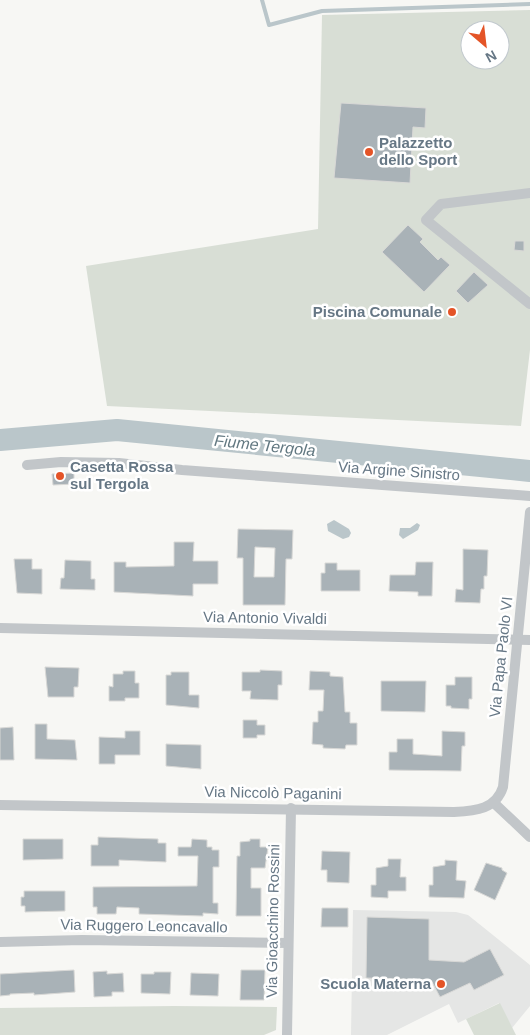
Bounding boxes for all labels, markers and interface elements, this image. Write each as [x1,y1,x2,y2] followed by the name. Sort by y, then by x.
[460,20,510,70] north arrow
[483,47,499,66] text: N
[379,134,457,168] place label: Palazzetto dello Sport
[363,146,375,158] marker: Palazzetto dello Sport
[313,303,442,320] place label: Piscina Comunale
[446,306,458,318] marker: Piscina Comunale
[213,432,316,459] water label: Fiume Tergola
[70,458,174,492] place label: Casetta Rossa sul Tergola
[337,458,461,483] street label: Via Argine Sinistro
[54,470,66,482] marker: Casetta Rossa sul Tergola
[486,596,515,718] street label: Via Papa Paolo VI
[203,608,327,627] street label: Via Antonio Vivaldi
[204,783,342,802] street label: Via Niccolò Paganini
[263,844,282,998] street label: Via Gioacchino Rossini
[60,916,228,935] street label: Via Ruggero Leoncavallo
[320,975,432,992] place label: Scuola Materna
[435,978,447,990] marker: Scuola Materna

